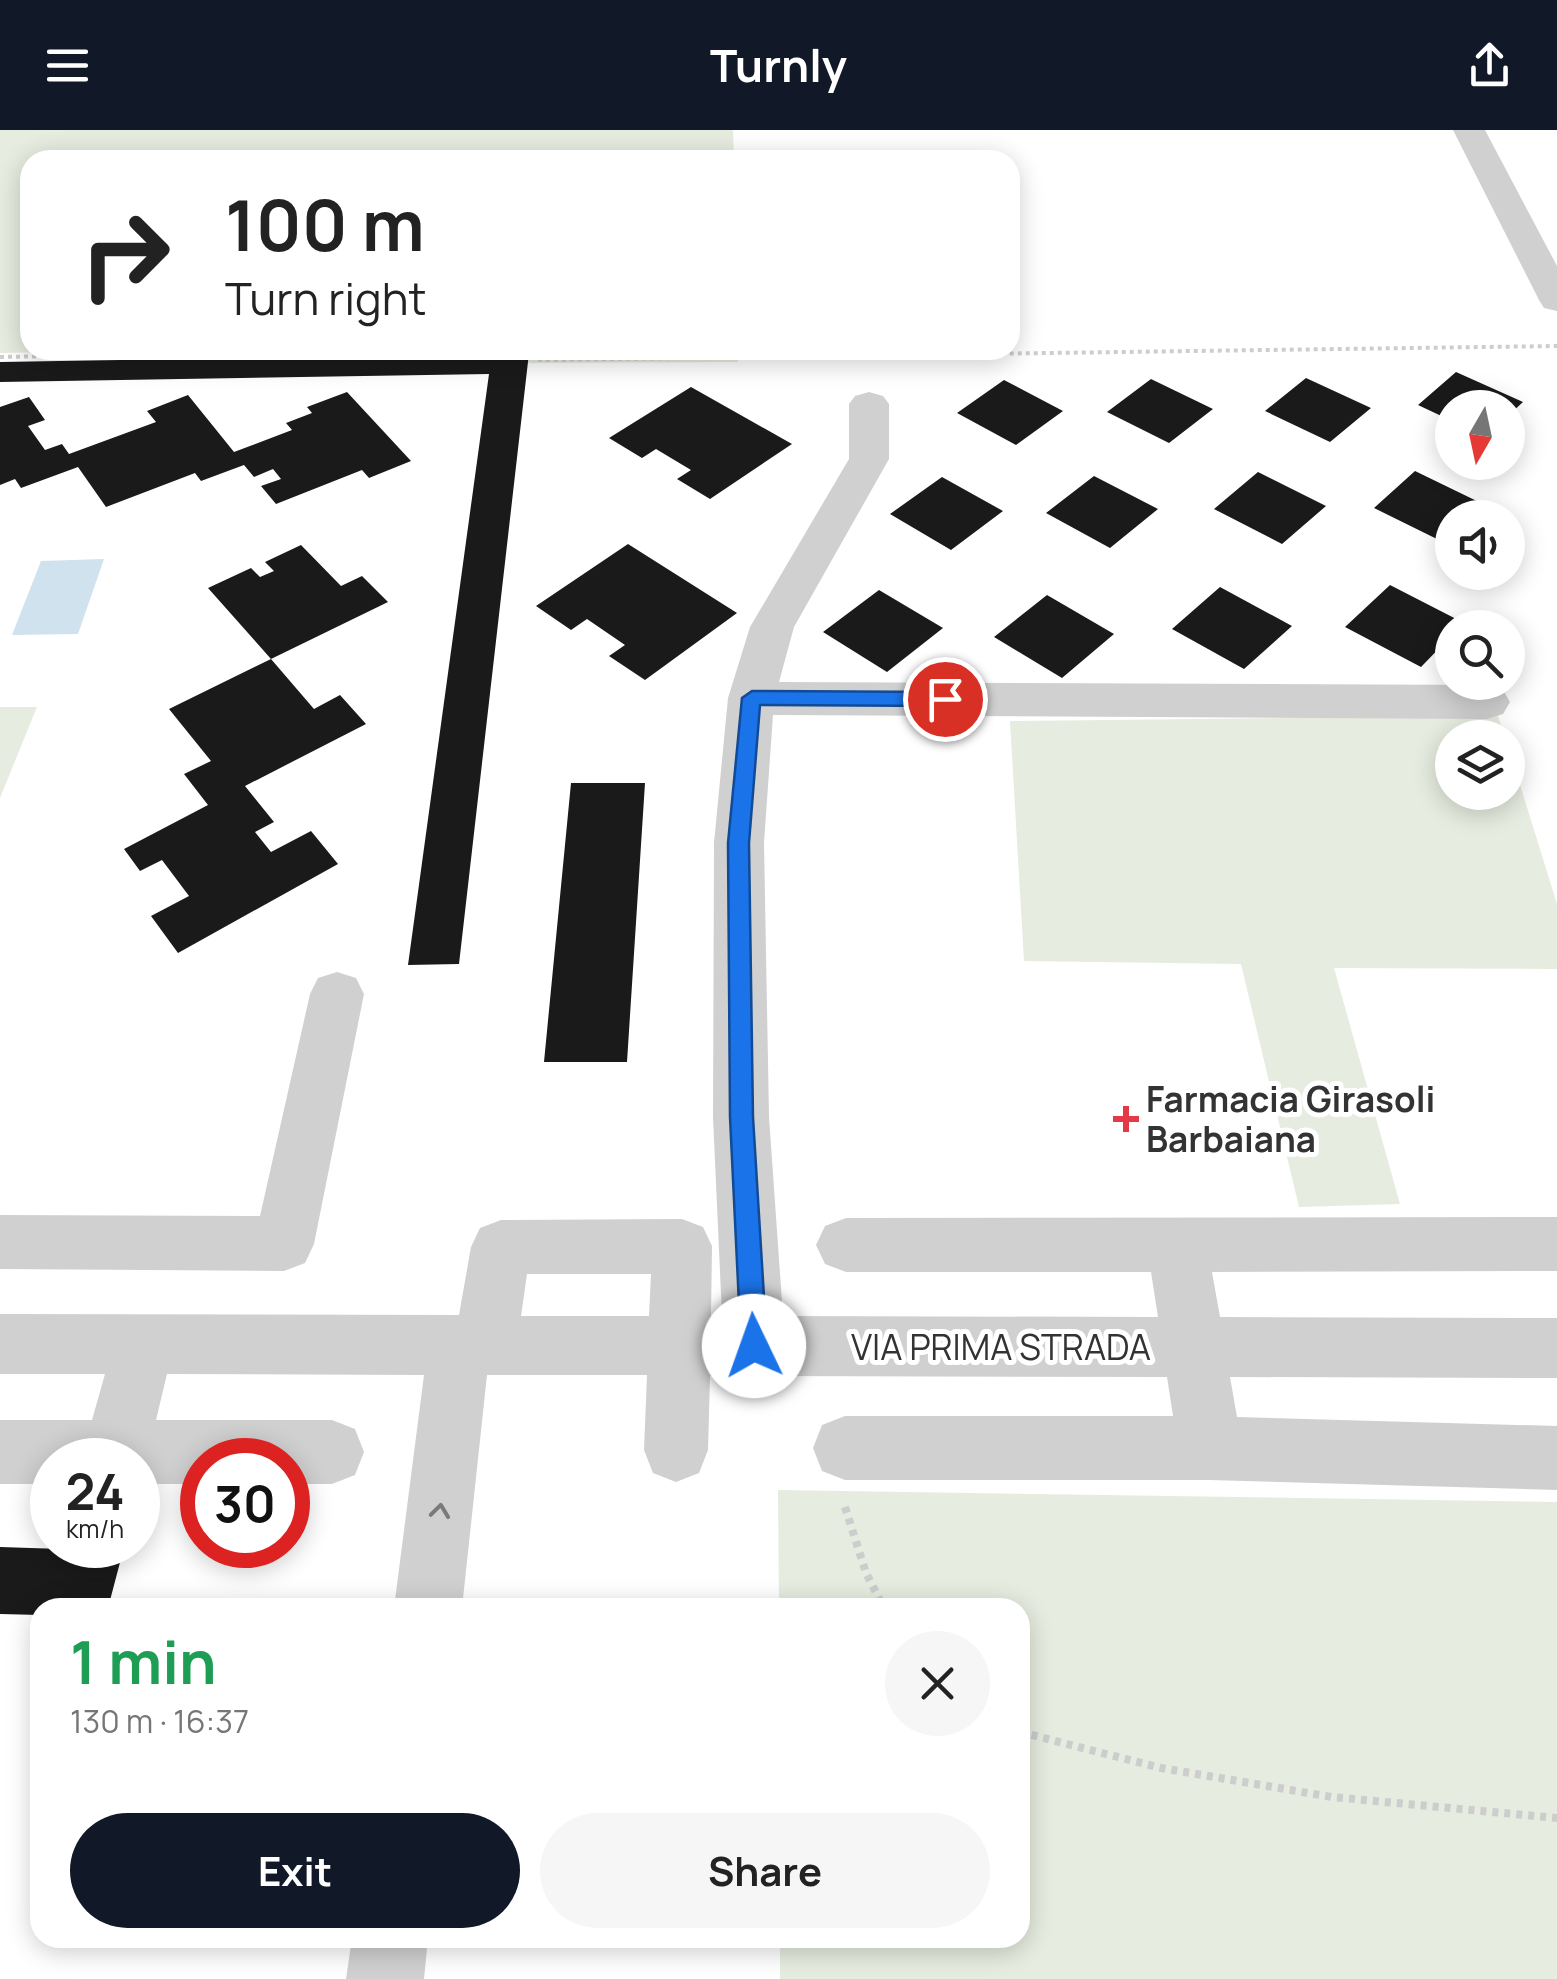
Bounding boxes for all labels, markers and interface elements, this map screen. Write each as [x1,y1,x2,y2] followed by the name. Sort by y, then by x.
[710,34,847,96] text: Turnly
[40,38,95,93] icon: menu
[1462,38,1517,93] icon: share
[225,176,425,272] text: 100 m
[60,190,190,320] icon: right
[225,267,426,329] text: Turn right
[1435,390,1525,480] north arrow
[1435,390,1525,810] map controls
[1435,500,1525,590] button: sound
[1435,610,1525,700] button: search
[903,657,988,742] pin
[918,672,973,727] icon: arrive
[1435,720,1525,810] button: layers
[1146,1075,1435,1163] place label: Farmacia Girasoli Barbaiana
[1115,1108,1137,1130] marker: Farmacia Girasoli Barbaiana
[702,1294,806,1398] position arrow
[851,1323,1151,1371] street label: VIA PRIMA STRADA
[180,1438,310,1568] speed limit sign: 30
[65,1457,125,1525] text: 24
[429,1502,450,1518] one-way arrow
[66,1511,124,1546] text: km/h
[70,1620,217,1702] text: 1 min
[885,1631,990,1736] button: close
[70,1699,249,1743] text: 130 m · 16:37
[70,1813,520,1928] button: Exit
[540,1813,990,1928] button: Share

